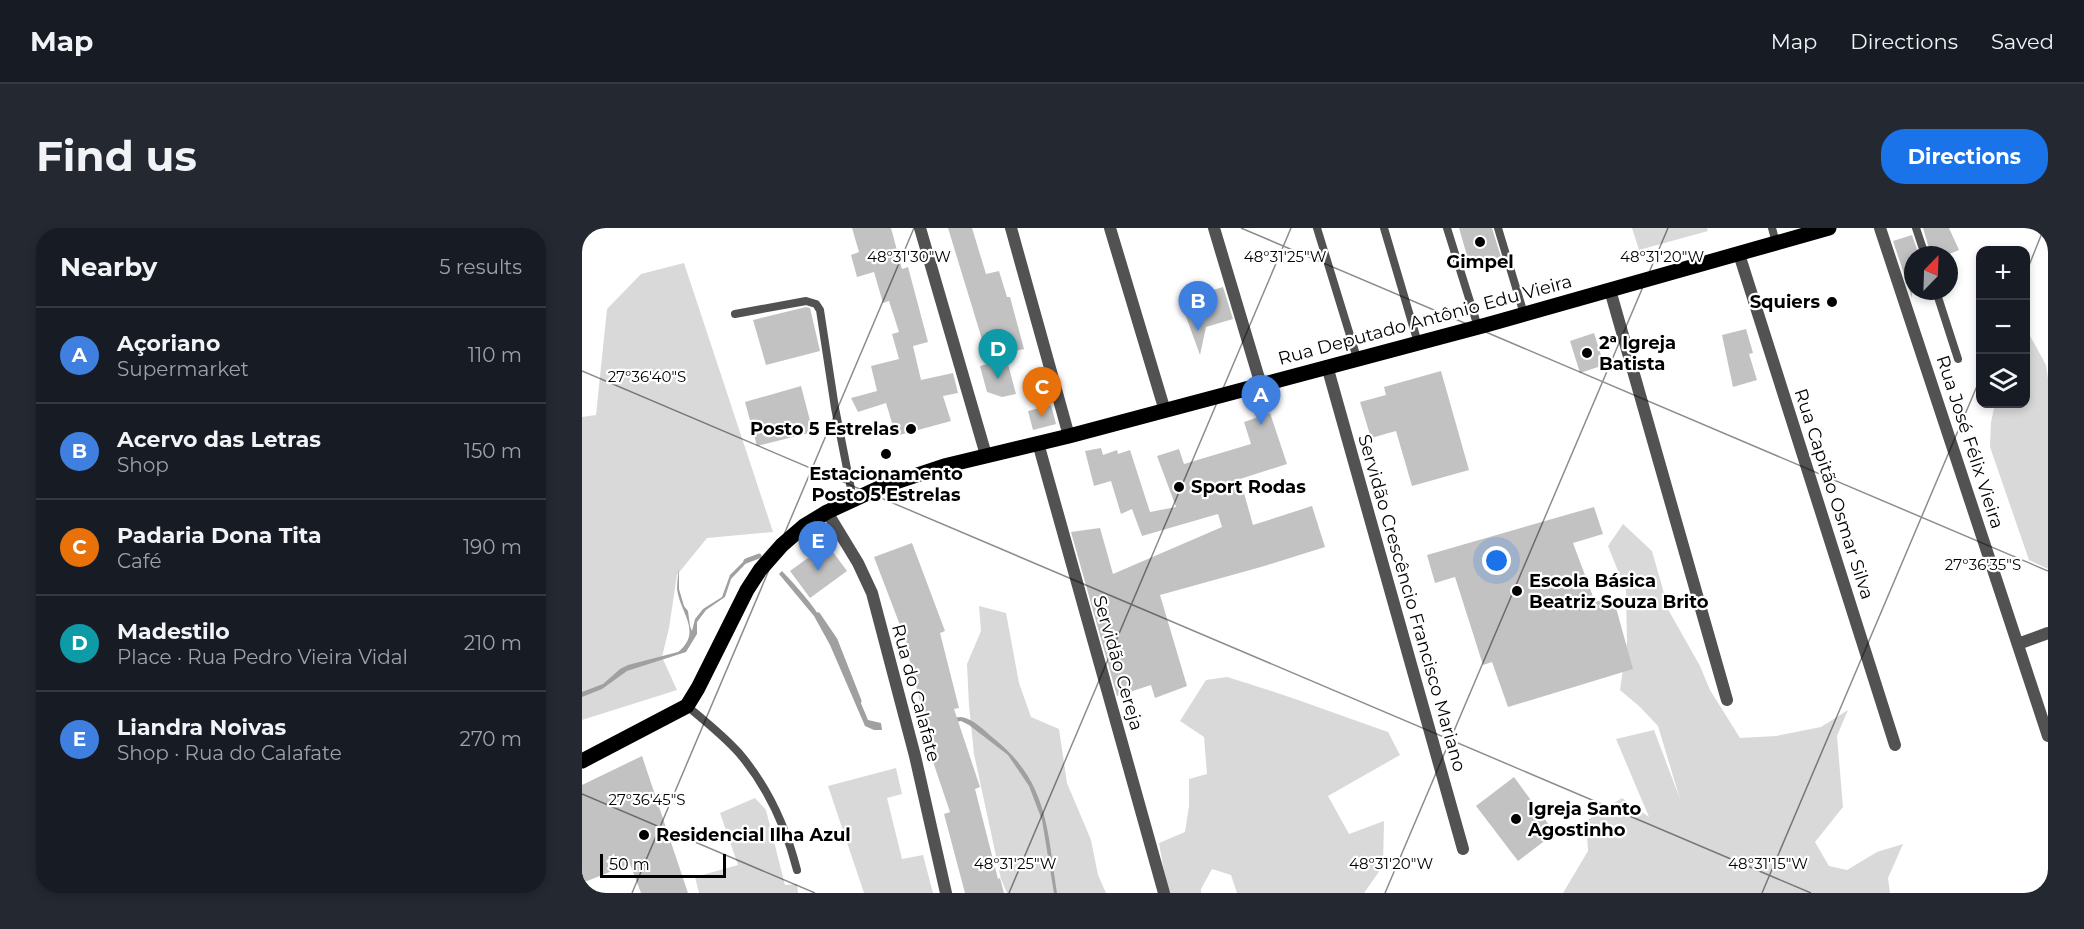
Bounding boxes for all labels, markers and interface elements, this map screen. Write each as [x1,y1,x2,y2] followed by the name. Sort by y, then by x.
[30,24,93,58] text: Map
[1771,29,1817,54] text: Map
[1850,29,1958,54] text: Directions
[1991,29,2054,54] text: Saved
[1881,129,2048,184] button: Directions
[36,130,197,182] text: Find us
[1473,235,1487,249] marker: Gimpel
[1904,246,1958,300] north arrow
[1976,246,2030,408] map controls
[1976,246,2030,300] button: +
[867,247,951,266] text: 48°31'30"W
[1244,247,1327,266] text: 48°31'25"W
[1620,247,1704,266] text: 48°31'20"W
[60,251,157,283] text: Nearby
[1446,251,1514,273] place label: Gimpel
[439,255,522,279] text: 5 results
[1276,270,1574,370] street label: Rua Deputado Antônio Edu Vieira
[1178,282,1218,331] pin: B
[1750,291,1820,313] place label: Squiers
[1825,295,1839,309] marker: Squiers
[1976,300,2030,354] button: −
[117,330,220,357] text: Açoriano
[978,330,1018,379] pin: D
[1599,332,1676,375] place label: 2ª Igreja Batista
[72,343,87,367] text: A
[468,343,522,367] text: 110 m
[1580,346,1594,360] marker: 2ª Igreja Batista
[1932,353,2008,531] street label: Rua José Félix Vieira
[1976,354,2030,408] button: layers
[117,357,249,381] text: Supermarket
[608,367,686,386] text: 27°36'40"S
[1022,368,1062,417] pin: C
[1242,376,1280,425] pin: A
[1789,386,1879,602] street label: Rua Capitão Osmar Silva
[750,418,899,440] place label: Posto 5 Estrelas
[904,422,918,436] marker: Posto 5 Estrelas
[117,426,321,453] text: Acervo das Letras
[1353,432,1471,774] street label: Servidão Crescêncio Francisco Mariano
[72,439,87,463] text: B
[464,439,522,463] text: 150 m
[879,447,893,461] marker: Estacionamento Posto 5 Estrelas
[117,453,169,477] text: Shop
[809,463,963,506] place label: Estacionamento Posto 5 Estrelas
[1191,476,1306,498] place label: Sport Rodas
[1172,480,1186,494] marker: Sport Rodas
[117,522,322,549] text: Padaria Dona Tita
[798,522,838,571] pin: E
[72,535,87,559] text: C
[463,535,522,559] text: 190 m
[1482,546,1511,575] your location
[117,549,162,573] text: Café
[1945,555,2021,574] text: 27°36'35"S
[1529,570,1709,613] place label: Escola Básica Beatriz Souza Brito
[1510,584,1524,598] marker: Escola Básica Beatriz Souza Brito
[1088,593,1148,733] street label: Servidão Cereja
[117,618,230,645] text: Madestilo
[887,622,945,764] street label: Rua do Calafate
[71,631,88,655] text: D
[464,631,522,655] text: 210 m
[117,645,408,669] text: Place · Rua Pedro Vieira Vidal
[117,714,286,741] text: Liandra Noivas
[73,727,86,751] text: E
[460,727,522,751] text: 270 m
[117,741,342,765] text: Shop · Rua do Calafate
[608,790,686,809] text: 27°36'45"S
[1527,798,1642,841] place label: Igreja Santo Agostinho
[1509,812,1523,826] marker: Igreja Santo Agostinho
[656,824,851,846] place label: Residencial Ilha Azul
[637,828,651,842] marker: Residencial Ilha Azul
[600,851,726,878] scale bar
[974,854,1057,873] text: 48°31'25"W
[1349,854,1433,873] text: 48°31'20"W
[1728,854,1808,873] text: 48°31'15"W
[609,855,650,874] text: 50 m

